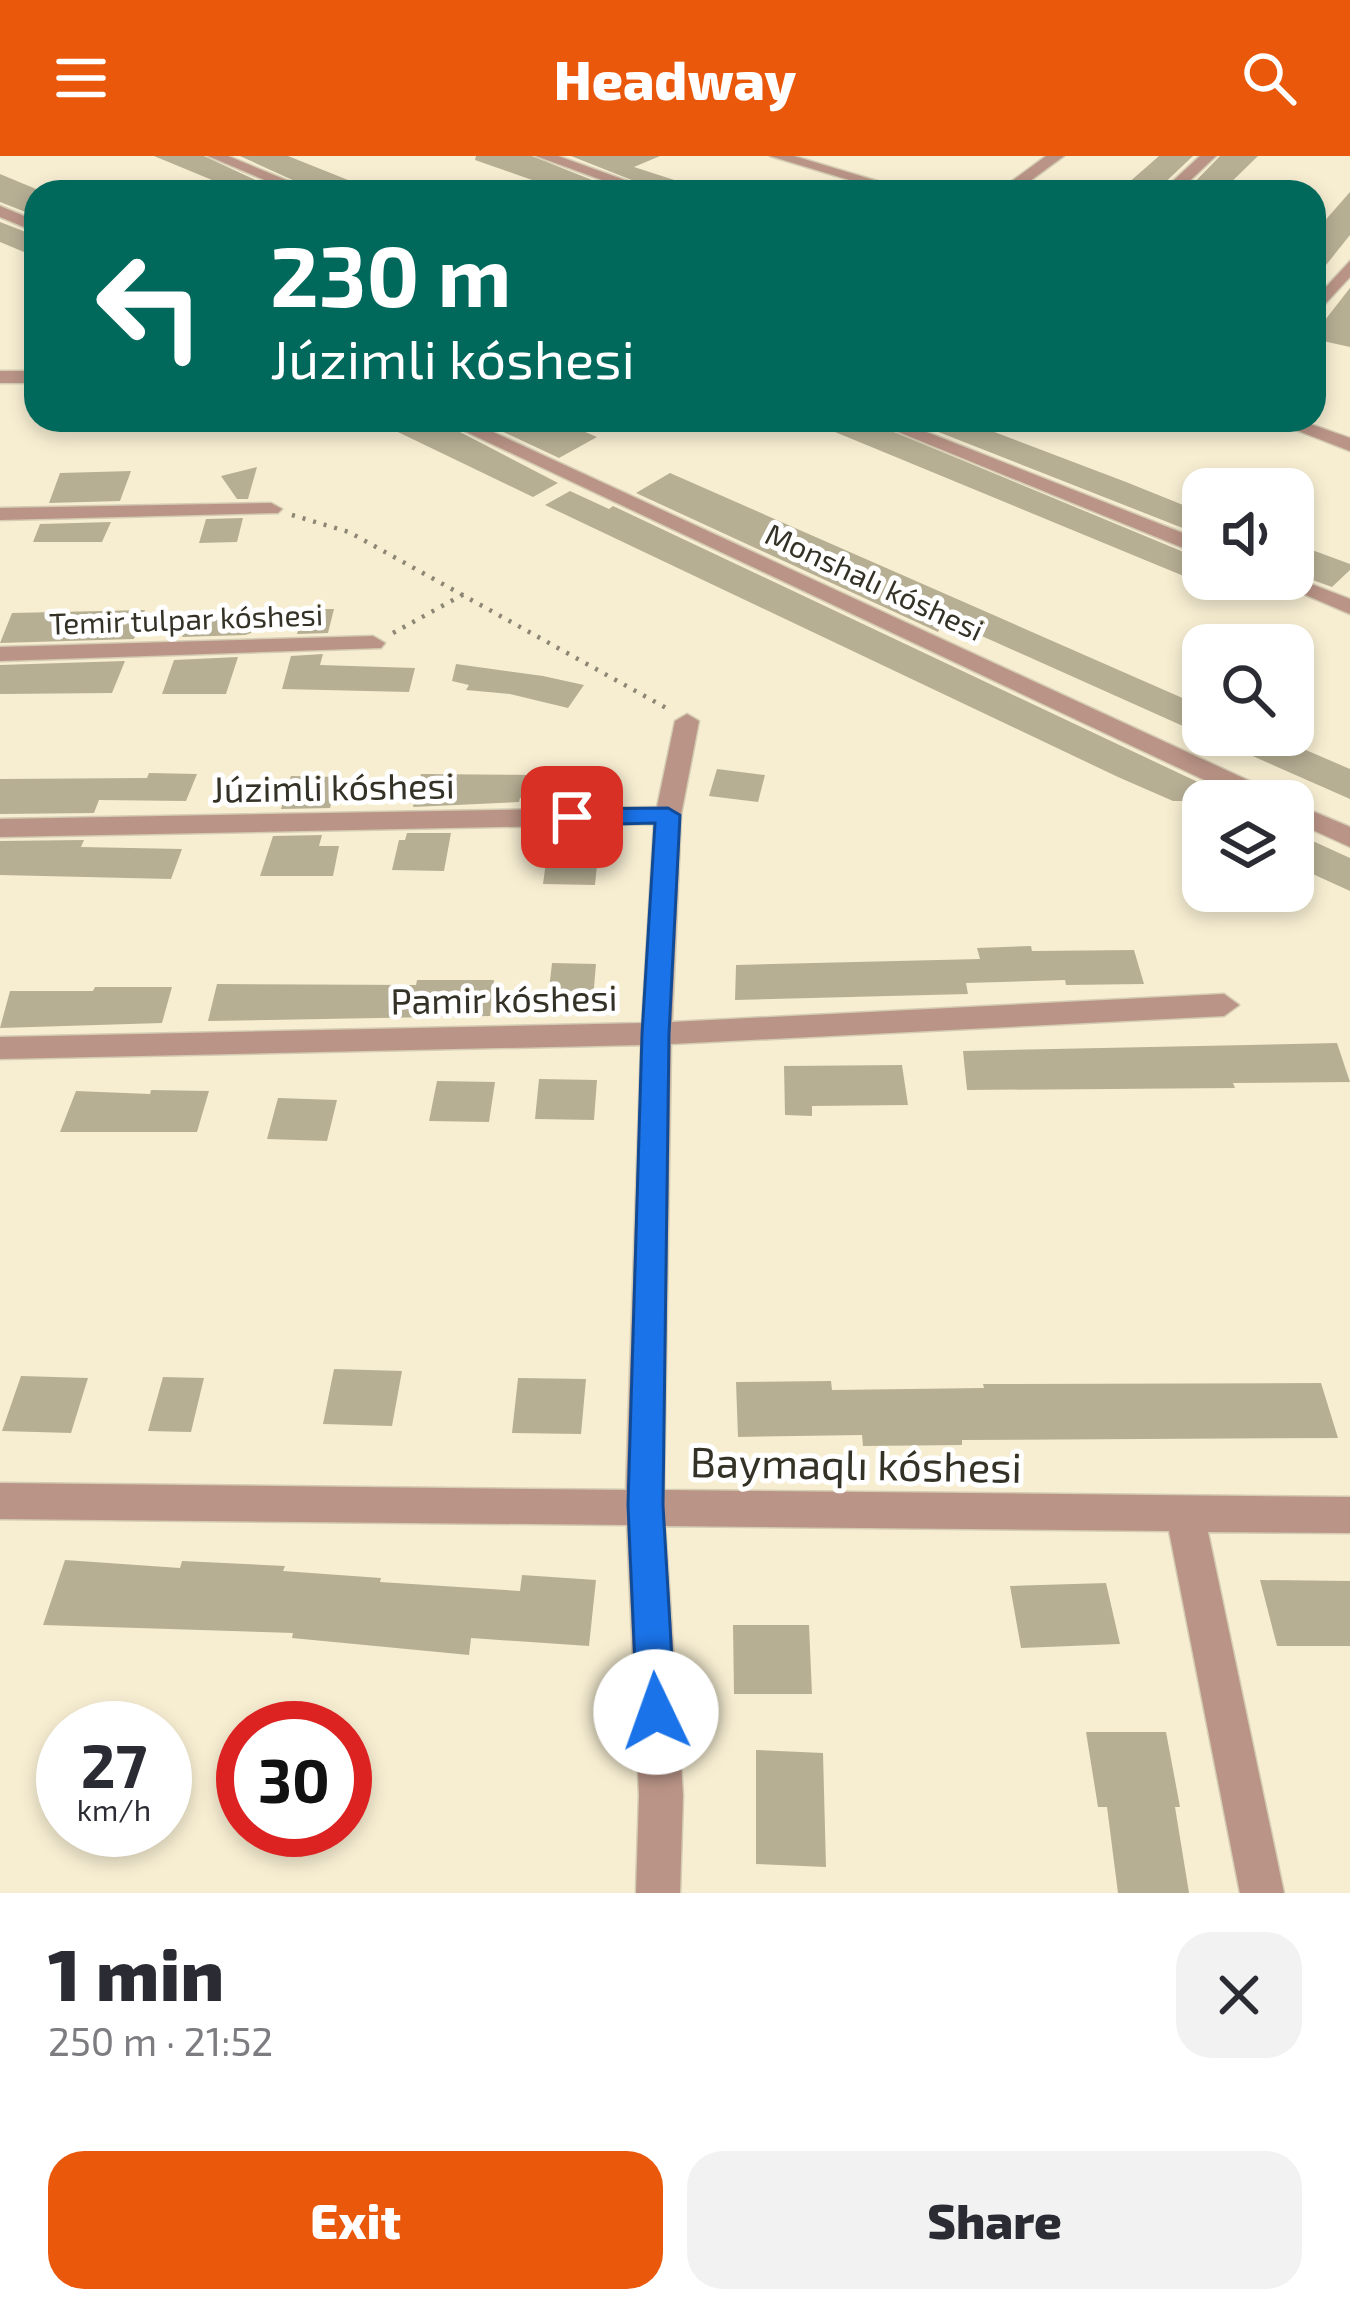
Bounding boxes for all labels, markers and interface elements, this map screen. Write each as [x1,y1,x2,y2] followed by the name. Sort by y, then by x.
[48,45,114,111] icon: menu
[1236,45,1302,111] icon: search
[554,46,796,111] text: Headway
[270,223,512,324] text: 230 m
[72,228,228,384] icon: left
[270,325,635,390] text: Júzimli kóshesi
[1182,468,1314,912] map controls
[1182,468,1314,600] button: sound
[760,515,990,647] street label: Monshalı kóshesi
[48,595,324,641] street label: Temir tulpar kóshesi
[1182,624,1314,756] button: search
[211,762,455,810] street label: Júzimli kóshesi
[521,766,623,868] pin
[1182,780,1314,912] button: layers
[539,784,605,850] icon: arrive
[390,975,618,1021] street label: Pamir kóshesi
[690,1435,1022,1491] street label: Baymaqlı kóshesi
[593,1649,719,1775] position arrow
[216,1701,372,1857] speed limit sign: 30
[81,1728,147,1800] text: 27
[77,1791,151,1827] text: km/h
[48,1929,224,2015] text: 1 min
[1176,1932,1302,2058] button: close
[48,2017,273,2064] text: 250 m · 21:52
[48,2151,663,2289] button: Exit
[687,2151,1302,2289] button: Share

